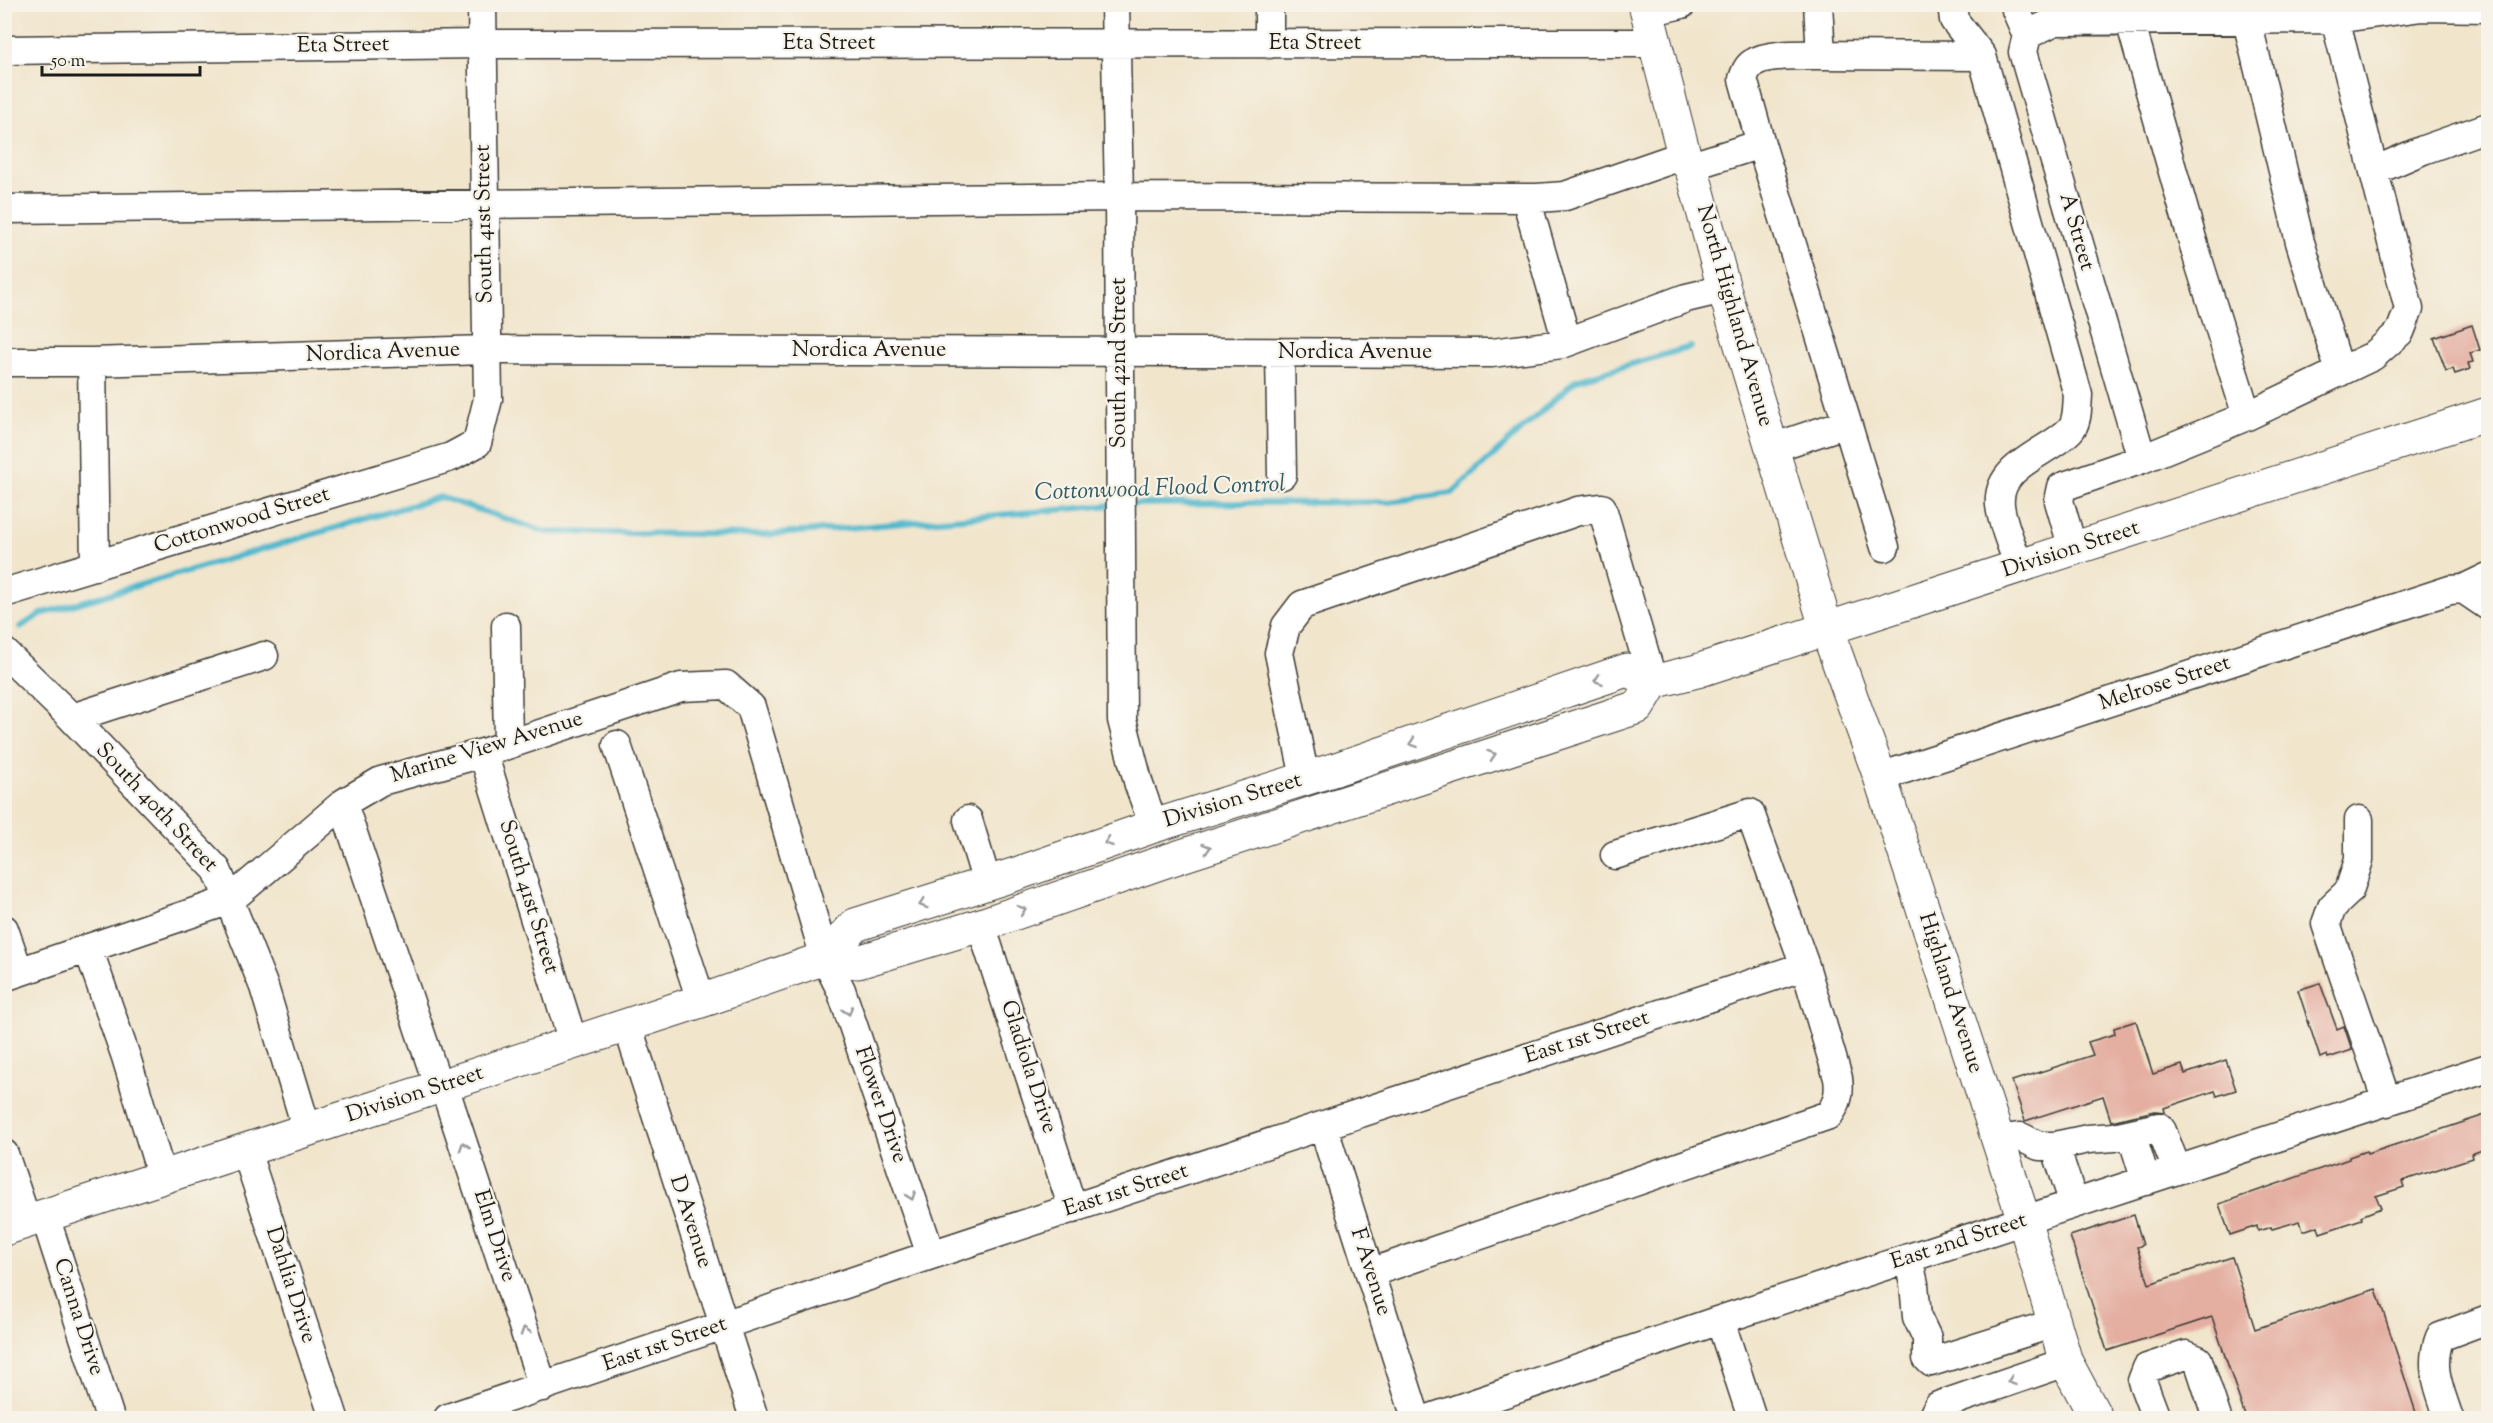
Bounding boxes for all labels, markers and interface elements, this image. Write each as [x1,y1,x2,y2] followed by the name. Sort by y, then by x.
[783,28,876,60] street label: Eta Street
[1269,28,1362,60] street label: Eta Street
[297,29,390,63] street label: Eta Street
[42,39,200,77] scale bar
[50,49,86,75] text: 50 m
[468,144,502,304] street label: South 41st Street
[2050,189,2102,275] street label: A Street
[1687,201,1781,431] street label: North Highland Avenue
[1104,277,1136,449] street label: South 42nd Street
[305,334,461,372] street label: Nordica Avenue
[792,335,946,367] street label: Nordica Avenue
[1278,337,1432,369] street label: Nordica Avenue
[1034,468,1286,510] water label: Cottonwood Flood Control
[150,479,334,563] street label: Cottonwood Street
[1998,513,2144,587] street label: Division Street
[2095,648,2235,720] street label: Melrose Street
[1593,673,1604,685] one-way arrow
[387,704,587,792] street label: Marine View Avenue
[1408,735,1419,748] one-way arrow
[87,736,225,880] street label: South 40th Street
[1486,750,1497,762] one-way arrow
[1160,765,1306,837] street label: Division Street
[489,816,567,978] street label: South 41st Street
[1103,834,1114,847] one-way arrow
[1201,843,1212,855] one-way arrow
[918,896,929,909] one-way arrow
[1016,904,1027,917] one-way arrow
[1909,909,1991,1077] street label: Highland Avenue
[991,996,1065,1138] street label: Gladiola Drive
[1521,1003,1654,1073] street label: East 1st Street
[841,1005,854,1016] one-way arrow
[845,1042,915,1168] street label: Flower Drive
[342,1058,488,1132] street label: Division Street
[459,1141,471,1152] one-way arrow
[1060,1156,1193,1226] street label: East 1st Street
[660,1172,720,1272] street label: D Avenue
[464,1186,524,1286] street label: Elm Drive
[904,1190,916,1201] one-way arrow
[1887,1205,2032,1279] street label: East 2nd Street
[256,1223,324,1347] street label: Dahlia Drive
[1341,1224,1399,1320] street label: F Avenue
[44,1254,112,1380] street label: Canna Drive
[599,1309,732,1381] street label: East 1st Street
[520,1326,532,1337] one-way arrow
[2006,1373,2017,1386] one-way arrow

